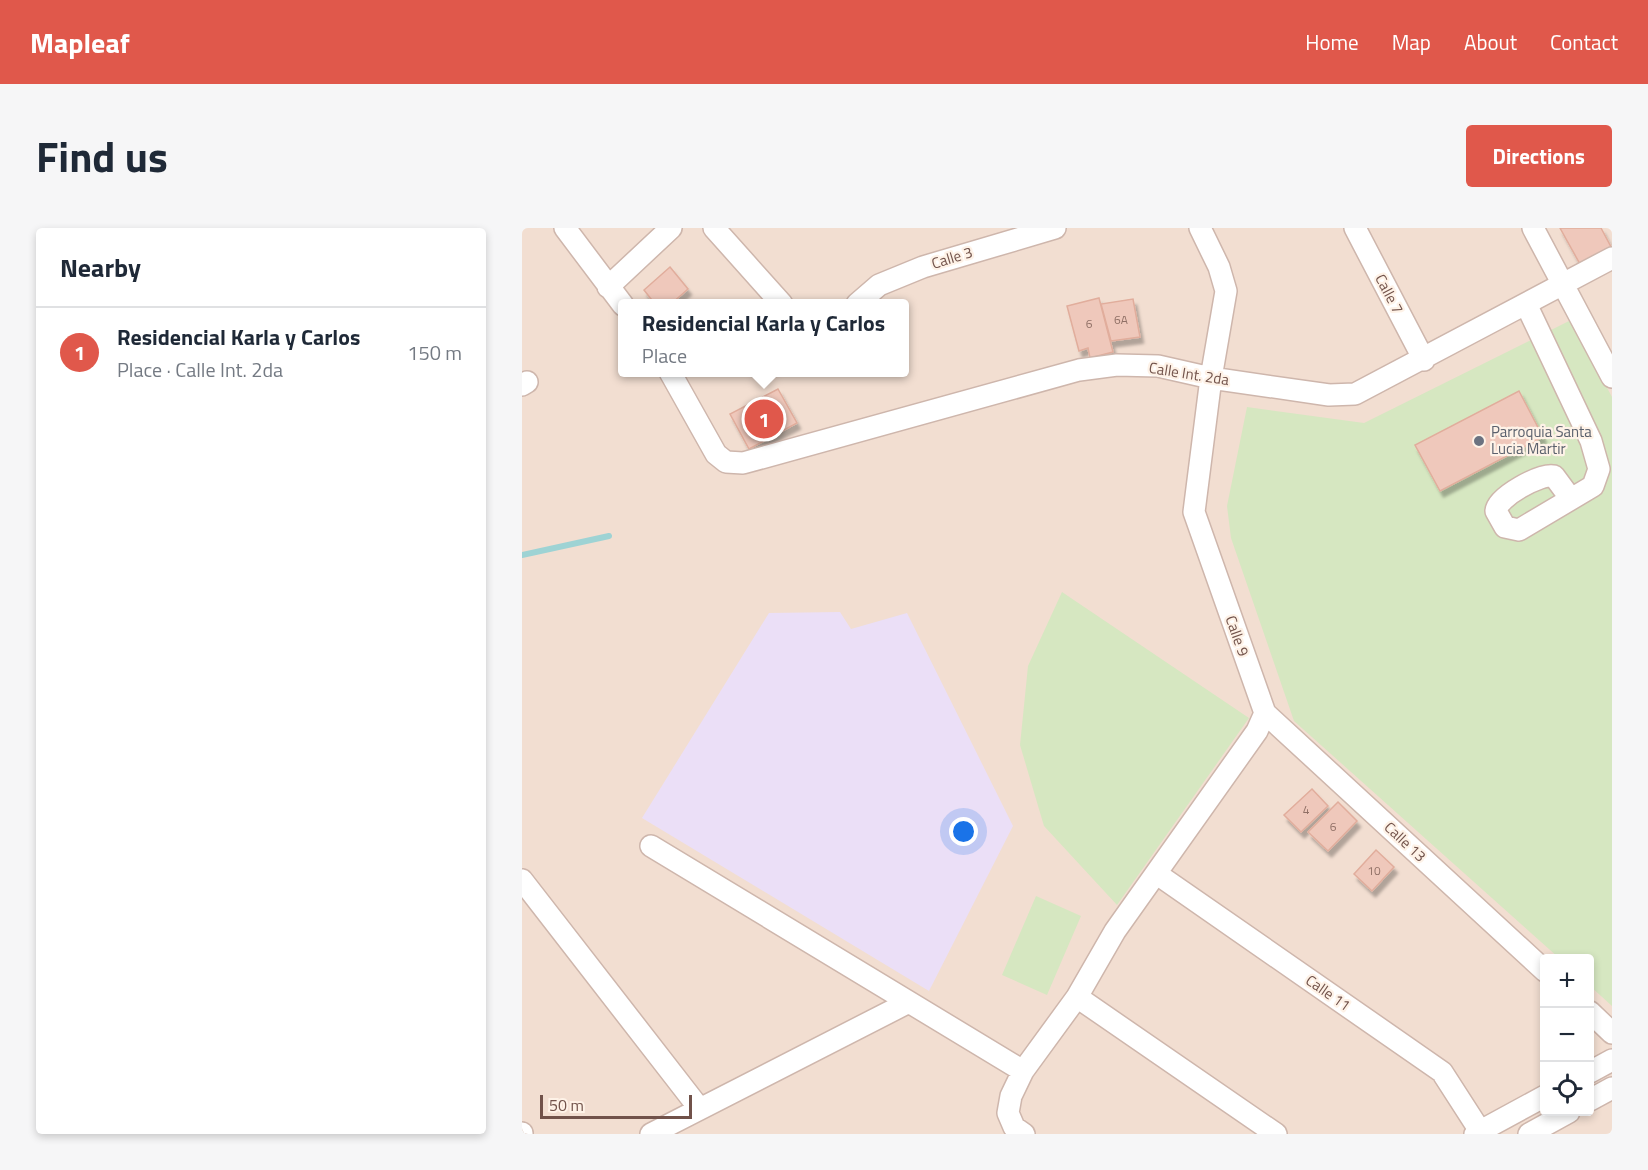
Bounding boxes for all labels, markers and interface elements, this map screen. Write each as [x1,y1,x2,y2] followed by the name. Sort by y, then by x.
[30,21,130,64] text: Mapleaf
[1305,26,1359,58] text: Home
[1392,26,1431,58] text: Map
[1464,26,1517,58] text: About
[1550,26,1618,58] text: Contact
[36,124,168,188] text: Find us
[1466,125,1612,187] button: Directions
[928,240,975,275] street label: Calle 3
[60,248,141,287] text: Nearby
[1369,270,1409,318] street label: Calle 7
[618,299,909,377] popup
[642,306,885,340] text: Residencial Karla y Carlos
[1114,310,1128,329] house number: 6A
[1086,314,1093,333] house number: 6
[117,320,360,354] text: Residencial Karla y Carlos
[74,337,85,368] text: 1
[407,337,462,368] text: 150 m
[642,340,687,371] text: Place
[117,354,283,385] text: Place · Calle Int. 2da
[1147,356,1231,391] street label: Calle Int. 2da
[744,396,784,441] pin: 1
[1491,420,1592,460] place label: Parroquia Santa Lucia Martir
[1472,434,1486,448] marker: Parroquia Santa Lucia Martir
[1219,612,1255,659] street label: Calle 9
[1303,800,1310,819] house number: 4
[1379,816,1432,867] street label: Calle 13
[949,817,978,846] your location
[1330,817,1337,836] house number: 6
[1367,861,1381,880] house number: 10
[1540,954,1594,1116] map controls
[1540,954,1594,1008] button: +
[1301,969,1355,1016] street label: Calle 11
[1540,1008,1594,1062] button: −
[1540,1062,1594,1116] button: locate
[540,1092,692,1120] scale bar
[549,1093,584,1117] text: 50 m

